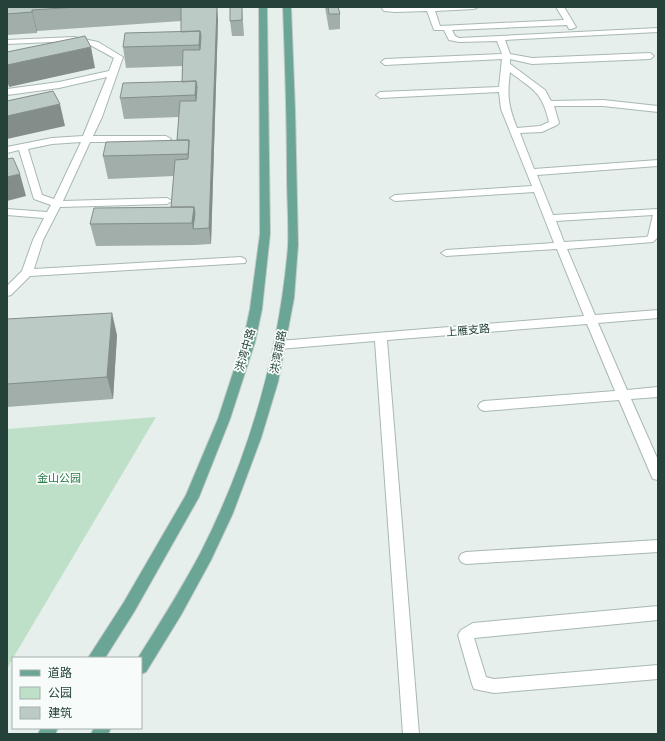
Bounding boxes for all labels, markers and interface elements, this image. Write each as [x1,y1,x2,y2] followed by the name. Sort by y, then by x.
[445,321,491,340] street label: 上雁支路
[232,327,259,373] street label: 洪湾中路
[267,329,290,375] street label: 洪湾南路
[37,471,81,486] park label: 金山公园
[12,657,142,729] legend
[48,665,72,682] text: 道路
[48,685,72,702] text: 公园
[48,705,72,722] text: 建筑

